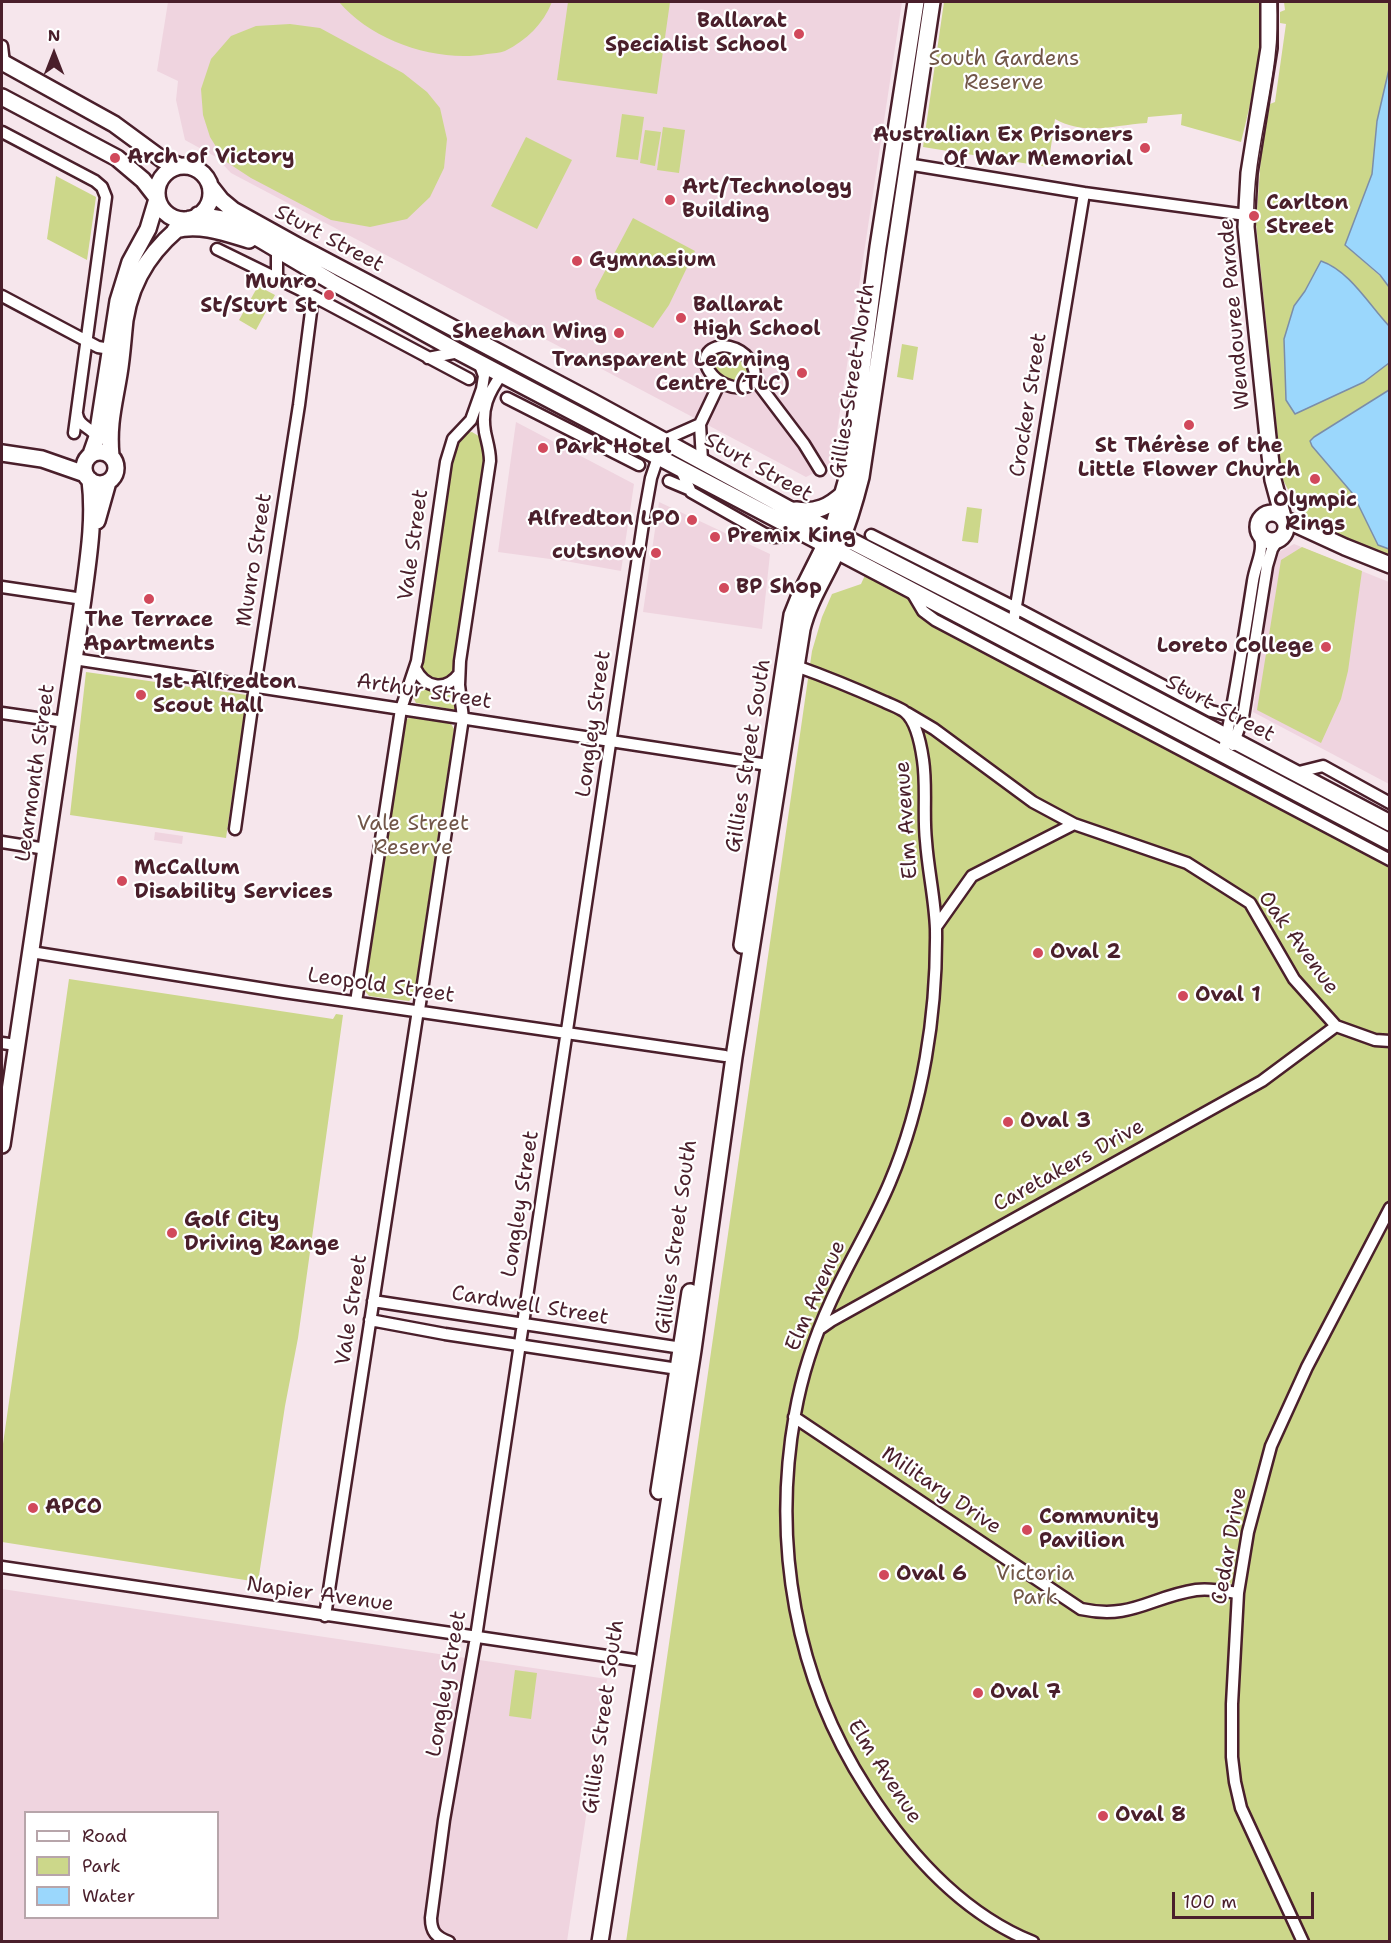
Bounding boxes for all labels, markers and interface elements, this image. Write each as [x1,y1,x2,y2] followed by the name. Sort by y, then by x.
[605,9,787,59] place label: Ballarat Specialist School
[24,24,84,84] north arrow
[48,25,60,46] text: N
[792,27,806,41] marker: Ballarat Specialist School
[929,47,1079,97] park label: South Gardens Reserve
[873,123,1133,173] place label: Australian Ex Prisoners Of War Memorial
[1138,141,1152,155] marker: Australian Ex Prisoners Of War Memorial
[127,145,295,171] place label: Arch of Victory
[108,151,122,165] marker: Arch of Victory
[682,175,852,225] place label: Art/Technology Building
[1266,191,1348,241] place label: Carlton Street
[663,193,677,207] marker: Art/Technology Building
[270,200,388,278] street label: Sturt Street
[1247,209,1261,223] marker: Carlton Street
[1214,218,1256,410] street label: Wendouree Parade
[589,248,716,274] place label: Gymnasium
[570,254,584,268] marker: Gymnasium
[200,270,317,320] place label: Munro St/Sturt St
[825,282,881,480] street label: Gillies Street North
[322,288,336,302] marker: Munro St/Sturt St
[693,293,821,343] place label: Ballarat High School
[674,311,688,325] marker: Ballarat High School
[452,320,607,346] place label: Sheehan Wing
[612,326,626,340] marker: Sheehan Wing
[1005,331,1053,479] street label: Crocker Street
[552,348,790,398] place label: Transparent Learning Centre (TLC)
[795,366,809,380] marker: Transparent Learning Centre (TLC)
[1182,418,1196,432] marker: St Thérèse of the Little Flower Church
[700,428,816,508] street label: Sturt Street
[1078,434,1300,484] place label: St Thérèse of the Little Flower Church
[555,435,672,461] place label: Park Hotel
[536,441,550,455] marker: Park Hotel
[1308,472,1322,486] marker: Olympic Rings
[394,488,434,602] street label: Vale Street
[1273,488,1357,538] place label: Olympic Rings
[232,491,278,629] street label: Munro Street
[527,507,680,533] place label: Alfredton LPO
[685,513,699,527] marker: Alfredton LPO
[727,524,856,550] place label: Premix King
[708,530,722,544] marker: Premix King
[552,540,644,566] place label: cutsnow
[649,546,663,560] marker: cutsnow
[736,575,822,601] place label: BP Shop
[717,581,731,595] marker: BP Shop
[142,592,156,606] marker: The Terrace Apartments
[83,608,215,658] place label: The Terrace Apartments
[1157,634,1314,660] place label: Loreto College
[1319,640,1333,654] marker: Loreto College
[571,649,617,799] street label: Longley Street
[721,657,777,855] street label: Gillies Street South
[355,669,493,715] street label: Arthur Street
[153,670,297,720] place label: 1st Alfredton Scout Hall
[1161,670,1279,748] street label: Sturt Street
[11,683,61,863] street label: Learmonth Street
[134,688,148,702] marker: 1st Alfredton Scout Hall
[890,760,924,880] street label: Elm Avenue
[357,812,469,862] park label: Vale Street Reserve
[134,856,333,906] place label: McCallum Disability Services
[115,874,129,888] marker: McCallum Disability Services
[1252,887,1344,999] street label: Oak Avenue
[1050,940,1121,966] place label: Oval 2
[1031,946,1045,960] marker: Oval 2
[306,963,456,1009] street label: Leopold Street
[1195,983,1261,1009] place label: Oval 1
[1176,989,1190,1003] marker: Oval 1
[1020,1109,1091,1135] place label: Oval 3
[989,1114,1149,1218] street label: Caretakers Drive
[1001,1115,1015,1129] marker: Oval 3
[497,1129,545,1279] street label: Longley Street
[651,1138,703,1336] street label: Gillies Street South
[184,1208,339,1258] place label: Golf City Driving Range
[165,1226,179,1240] marker: Golf City Driving Range
[780,1237,852,1355] street label: Elm Avenue
[331,1253,373,1367] street label: Vale Street
[450,1281,610,1331] street label: Cardwell Street
[876,1442,1006,1540] street label: Military Drive
[1207,1485,1253,1607] street label: Cedar Drive
[45,1495,102,1521] place label: APCO
[26,1501,40,1515] marker: APCO
[1039,1505,1159,1555] place label: Community Pavilion
[1020,1523,1034,1537] marker: Community Pavilion
[896,1562,967,1588] place label: Oval 6
[996,1562,1074,1612] park label: Victoria Park
[877,1568,891,1582] marker: Oval 6
[245,1572,395,1618] street label: Napier Avenue
[422,1609,472,1759] street label: Longley Street
[578,1618,630,1816] street label: Gillies Street South
[990,1680,1061,1706] place label: Oval 7
[971,1686,985,1700] marker: Oval 7
[841,1715,927,1829] street label: Elm Avenue
[1115,1803,1186,1829] place label: Oval 8
[1096,1809,1110,1823] marker: Oval 8
[24,1811,219,1919] legend
[82,1824,127,1848] text: Road
[82,1854,121,1878] text: Park
[1175,1880,1318,1918] scale bar
[82,1884,135,1908] text: Water
[1183,1890,1237,1914] text: 100 m

